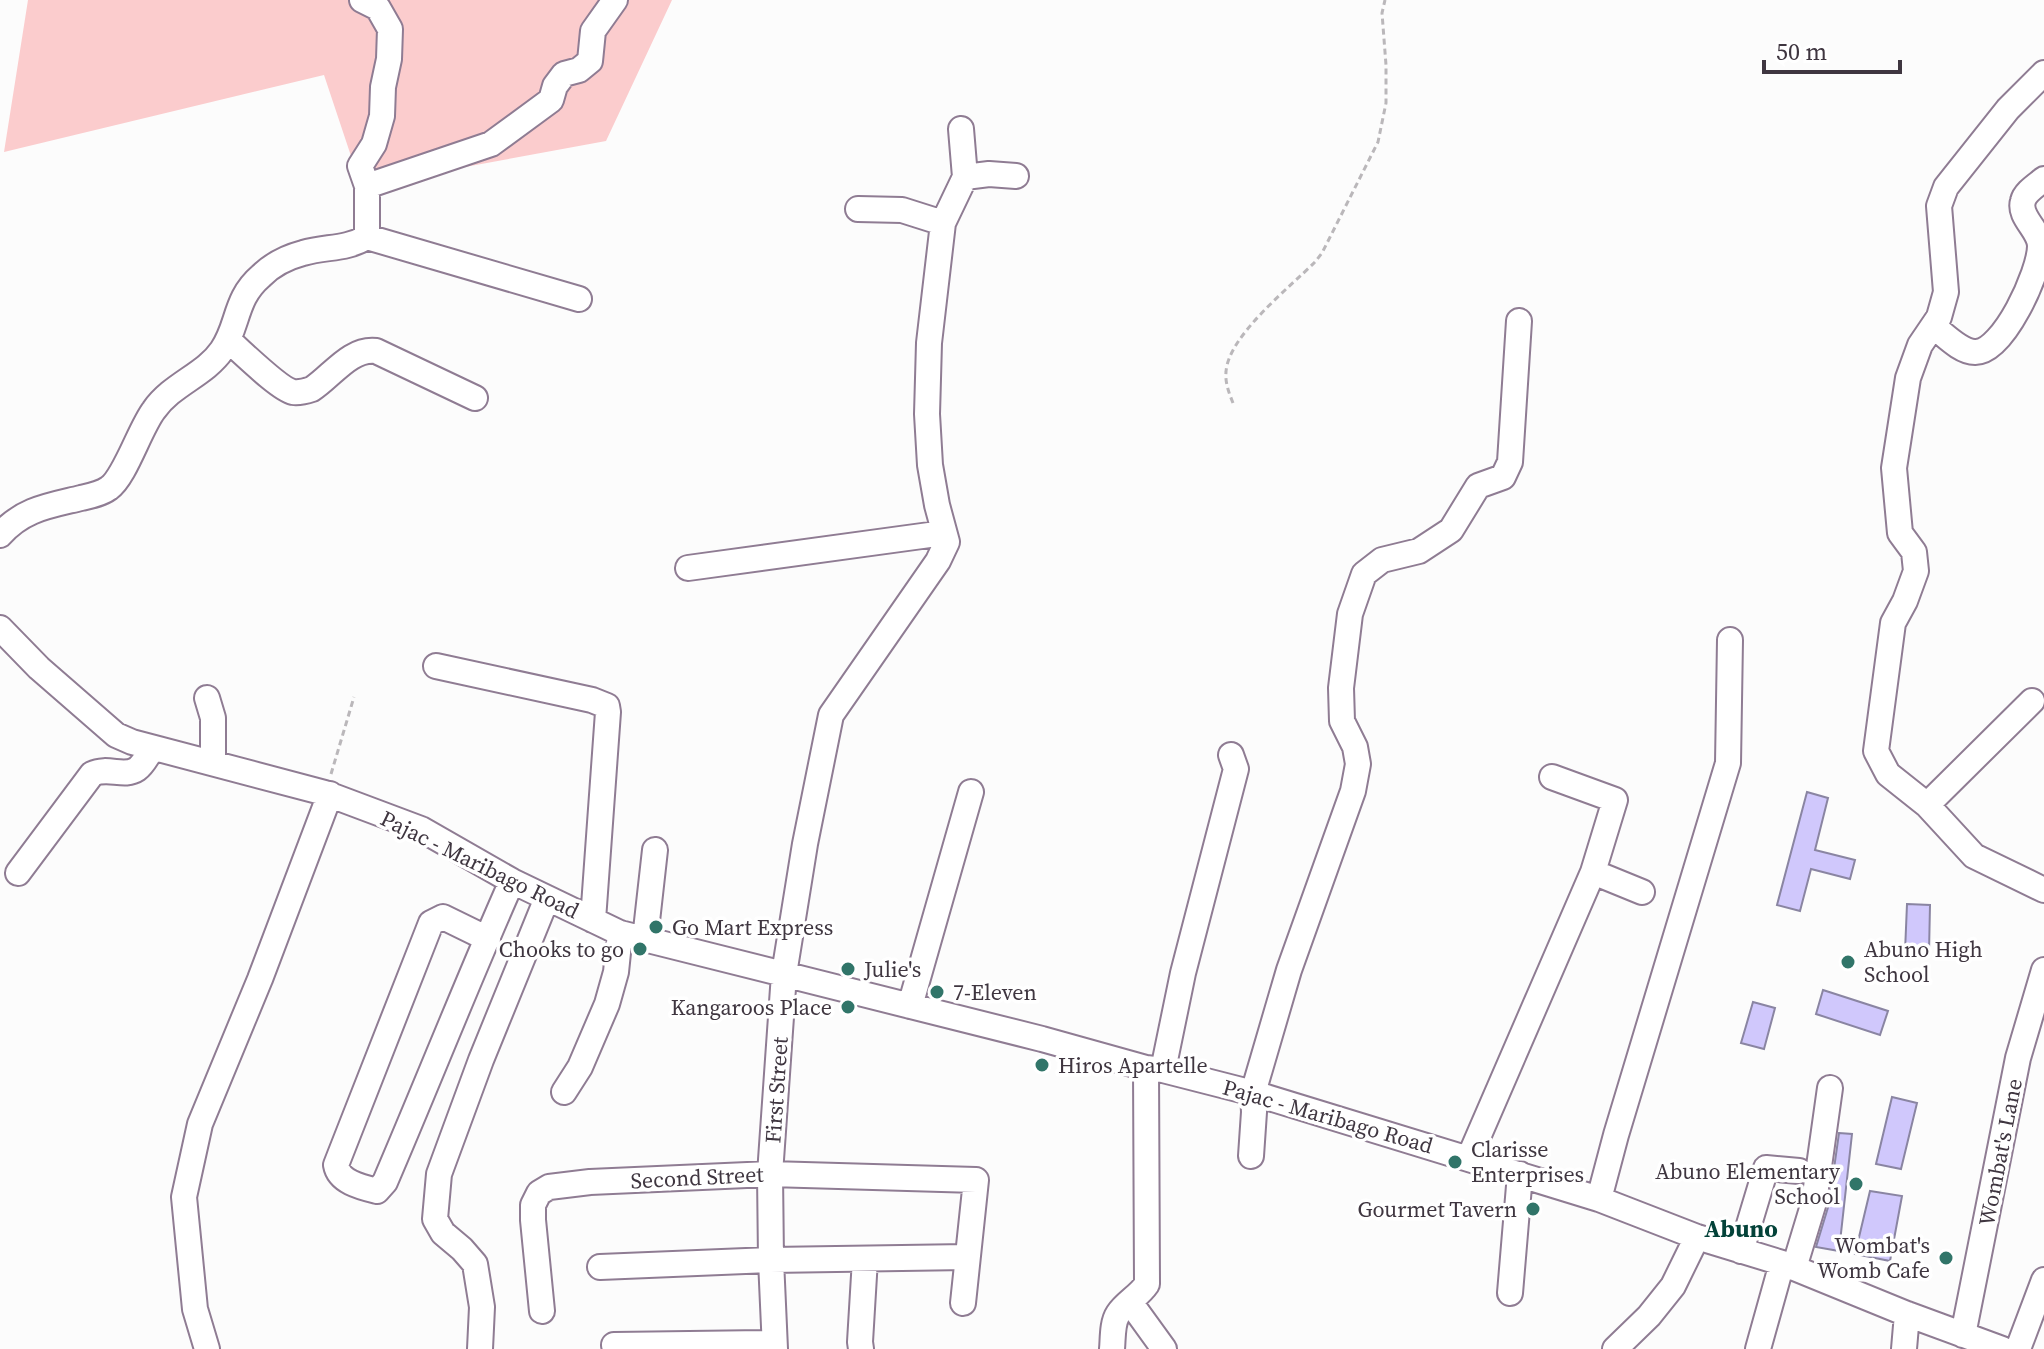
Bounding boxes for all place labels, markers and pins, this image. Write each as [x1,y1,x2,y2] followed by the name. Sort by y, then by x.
[672,912,833,942] place label: Go Mart Express
[647,918,665,936] marker: Go Mart Express
[499,934,624,964] place label: Chooks to go
[1864,934,1983,989] place label: Abuno High School
[631,940,649,958] marker: Chooks to go
[1839,953,1857,971] marker: Abuno High School
[863,954,921,984] place label: Julie's
[839,960,857,978] marker: Julie's
[953,977,1037,1007] place label: 7-Eleven
[928,983,946,1001] marker: 7-Eleven
[671,992,832,1022] place label: Kangaroos Place
[839,998,857,1016] marker: Kangaroos Place
[1058,1050,1208,1080] place label: Hiros Apartelle
[1033,1056,1051,1074] marker: Hiros Apartelle
[1471,1134,1584,1189] place label: Clarisse Enterprises
[1446,1153,1464,1171] marker: Clarisse Enterprises
[1655,1156,1841,1211] place label: Abuno Elementary School
[1847,1175,1865,1193] marker: Abuno Elementary School
[1357,1194,1517,1224] place label: Gourmet Tavern
[1524,1200,1542,1218] marker: Gourmet Tavern
[1817,1230,1930,1285] place label: Wombat's Womb Cafe
[1937,1249,1955,1267] marker: Wombat's Womb Cafe

